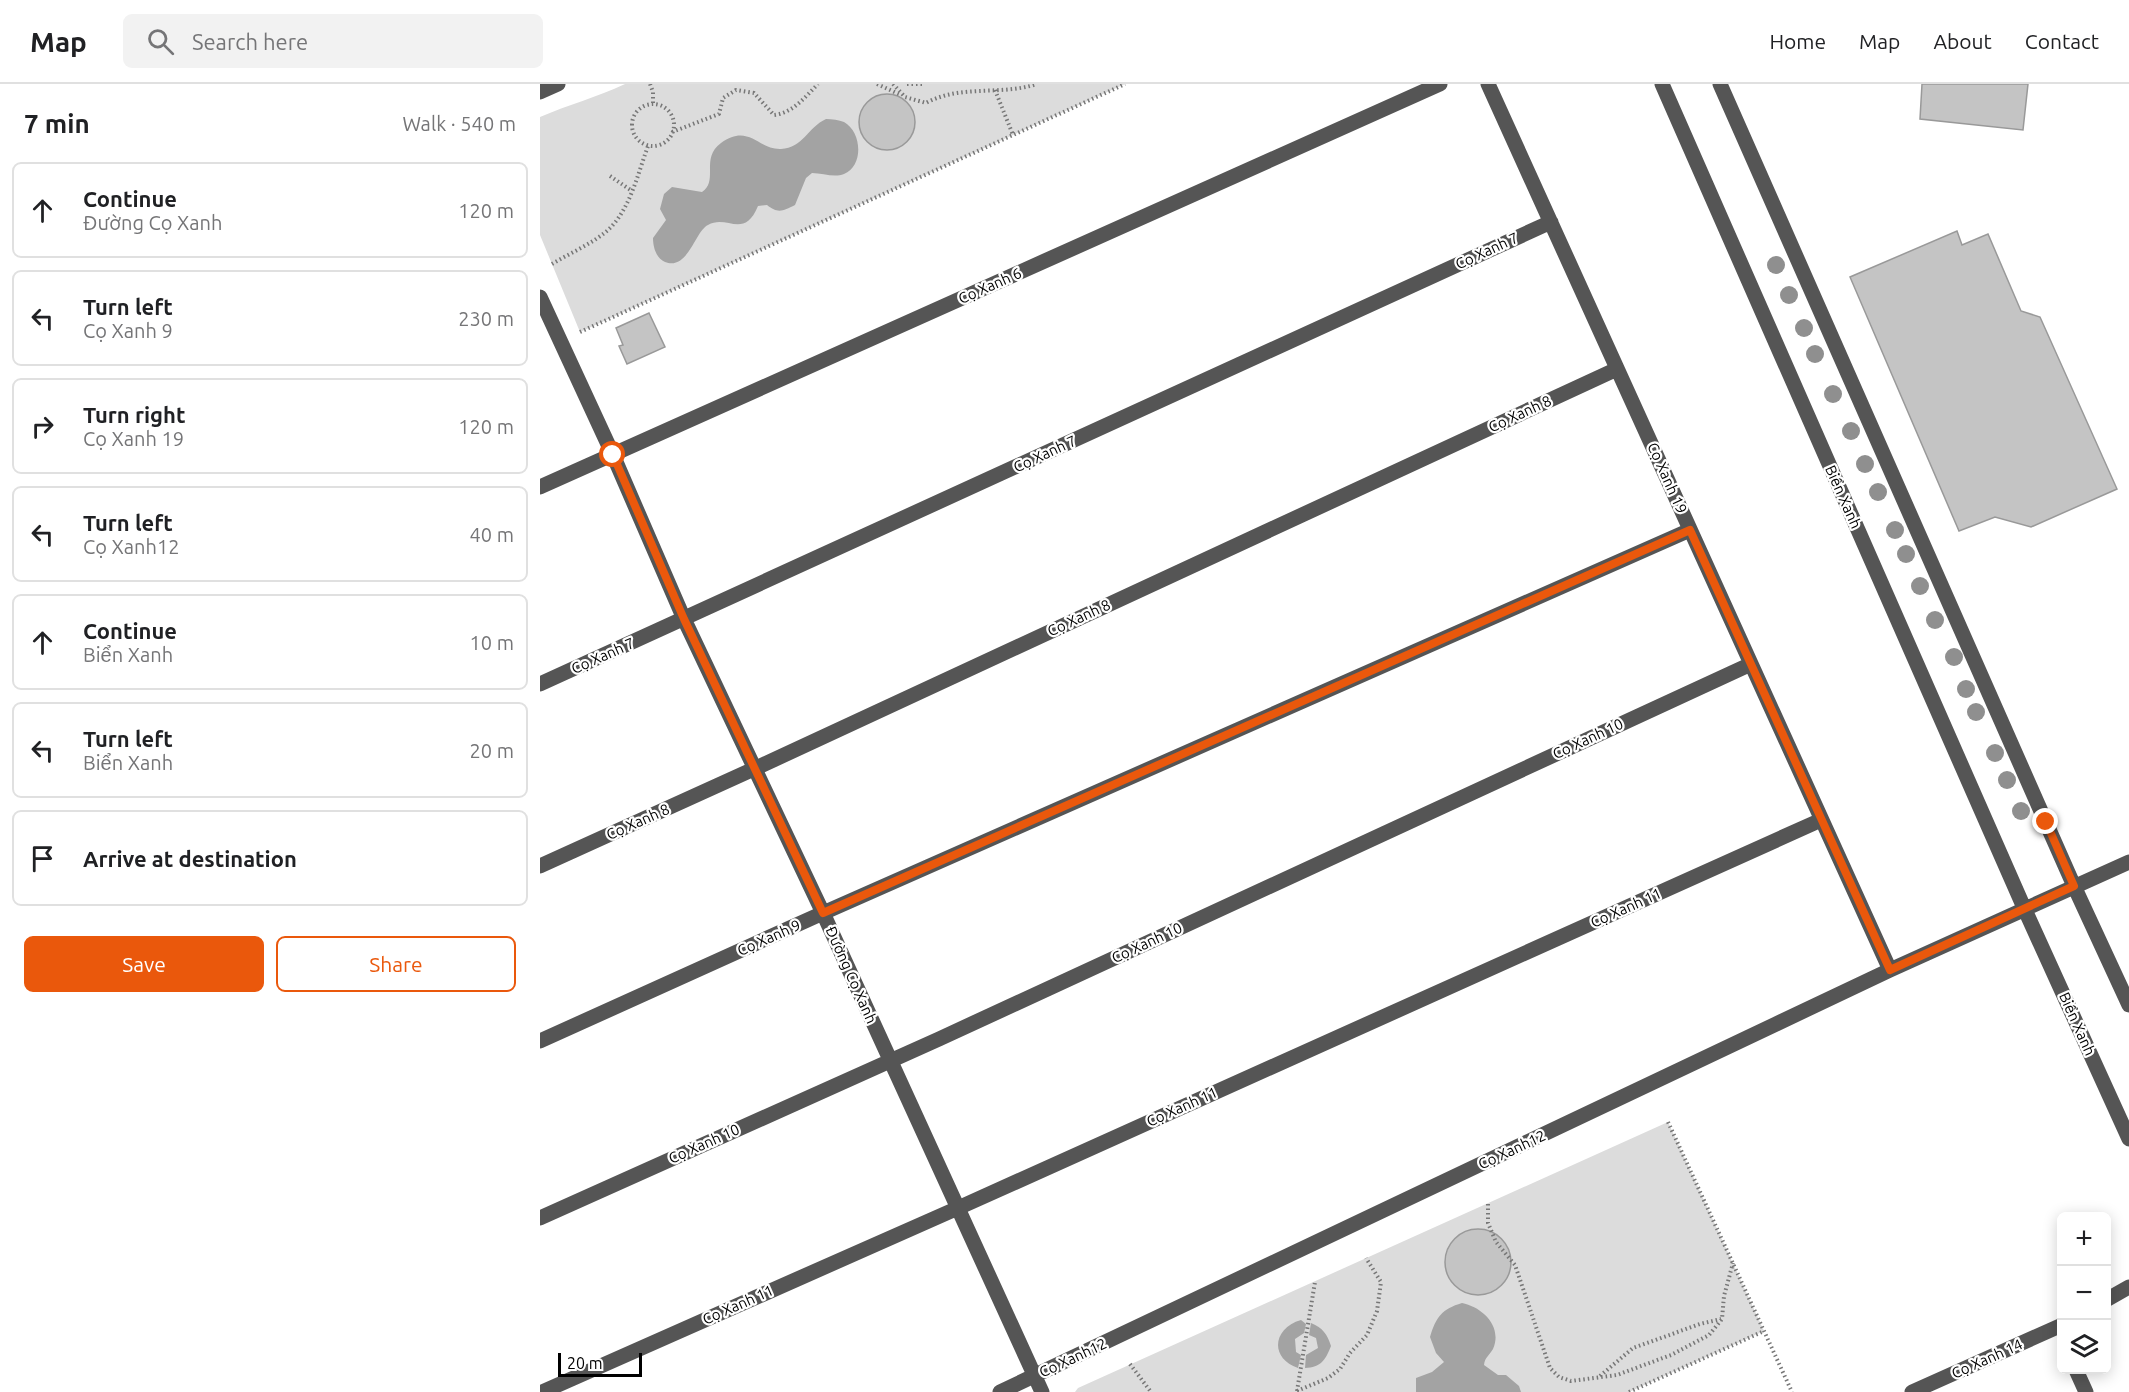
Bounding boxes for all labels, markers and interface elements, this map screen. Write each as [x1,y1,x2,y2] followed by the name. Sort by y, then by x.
[123,14,543,68] search box
[144,25,177,58] icon: search
[30,26,87,57] text: Map
[192,29,308,54] text: Search here
[1769,29,1826,53] text: Home
[1859,29,1900,53] text: Map
[1933,29,1992,53] text: About
[2025,29,2099,53] text: Contact
[24,109,90,138] text: 7 min
[403,112,516,135] text: Walk · 540 m
[83,186,177,211] text: Continue
[26,194,59,227] icon: ahead
[458,199,514,222] text: 120 m
[83,211,222,234] text: Đường Cọ Xanh
[1453,229,1521,272] street label: Cọ Xanh 7
[956,264,1024,307] street label: Cọ Xanh 6
[83,294,173,319] text: Turn left
[26,302,59,335] icon: left
[458,307,514,330] text: 230 m
[83,319,173,342] text: Cọ Xanh 9
[1486,392,1554,435] street label: Cọ Xanh 8
[83,402,185,427] text: Turn right
[26,410,59,443] icon: right
[458,415,514,438] text: 120 m
[83,427,184,450] text: Cọ Xanh 19
[1011,432,1079,475] street label: Cọ Xanh 7
[1644,440,1691,516] street label: Cọ Xanh 19
[599,441,625,467] route start
[1822,462,1865,531] street label: Biển Xanh
[83,510,173,535] text: Turn left
[26,518,59,551] icon: left
[470,523,514,546] text: 40 m
[83,535,179,558] text: Cọ Xanh12
[1045,596,1113,639] street label: Cọ Xanh 8
[83,618,177,643] text: Continue
[26,626,59,659] icon: ahead
[470,631,514,654] text: 10 m
[569,634,637,677] street label: Cọ Xanh 7
[83,643,173,666] text: Biển Xanh
[1550,715,1626,762] street label: Cọ Xanh 10
[83,726,173,751] text: Turn left
[26,734,59,767] icon: left
[470,739,514,762] text: 20 m
[83,751,173,774] text: Biển Xanh
[604,800,672,843] street label: Cọ Xanh 8
[2032,808,2058,834] route end
[26,842,59,875] icon: arrive
[83,846,297,871] text: Arrive at destination
[1588,884,1664,931] street label: Cọ Xanh 11
[735,916,803,959] street label: Cọ Xanh 9
[1109,919,1185,966] street label: Cọ Xanh 10
[822,924,880,1026] street label: Đường Cọ Xanh
[24,936,264,992] button: Save
[276,936,516,992] button: Share
[2056,989,2099,1058] street label: Biển Xanh
[1144,1083,1220,1130] street label: Cọ Xanh 11
[666,1120,742,1167] street label: Cọ Xanh 10
[1475,1127,1548,1173] street label: Cọ Xanh12
[2057,1212,2111,1374] map controls
[2057,1212,2111,1266] button: +
[2057,1266,2111,1320] button: −
[700,1281,776,1328] street label: Cọ Xanh 11
[2057,1320,2111,1374] button: layers
[1036,1335,1109,1381] street label: Cọ Xanh12
[1949,1335,2025,1382] street label: Cọ Xanh 14
[558,1350,642,1378] scale bar
[567,1354,603,1372] text: 20 m

